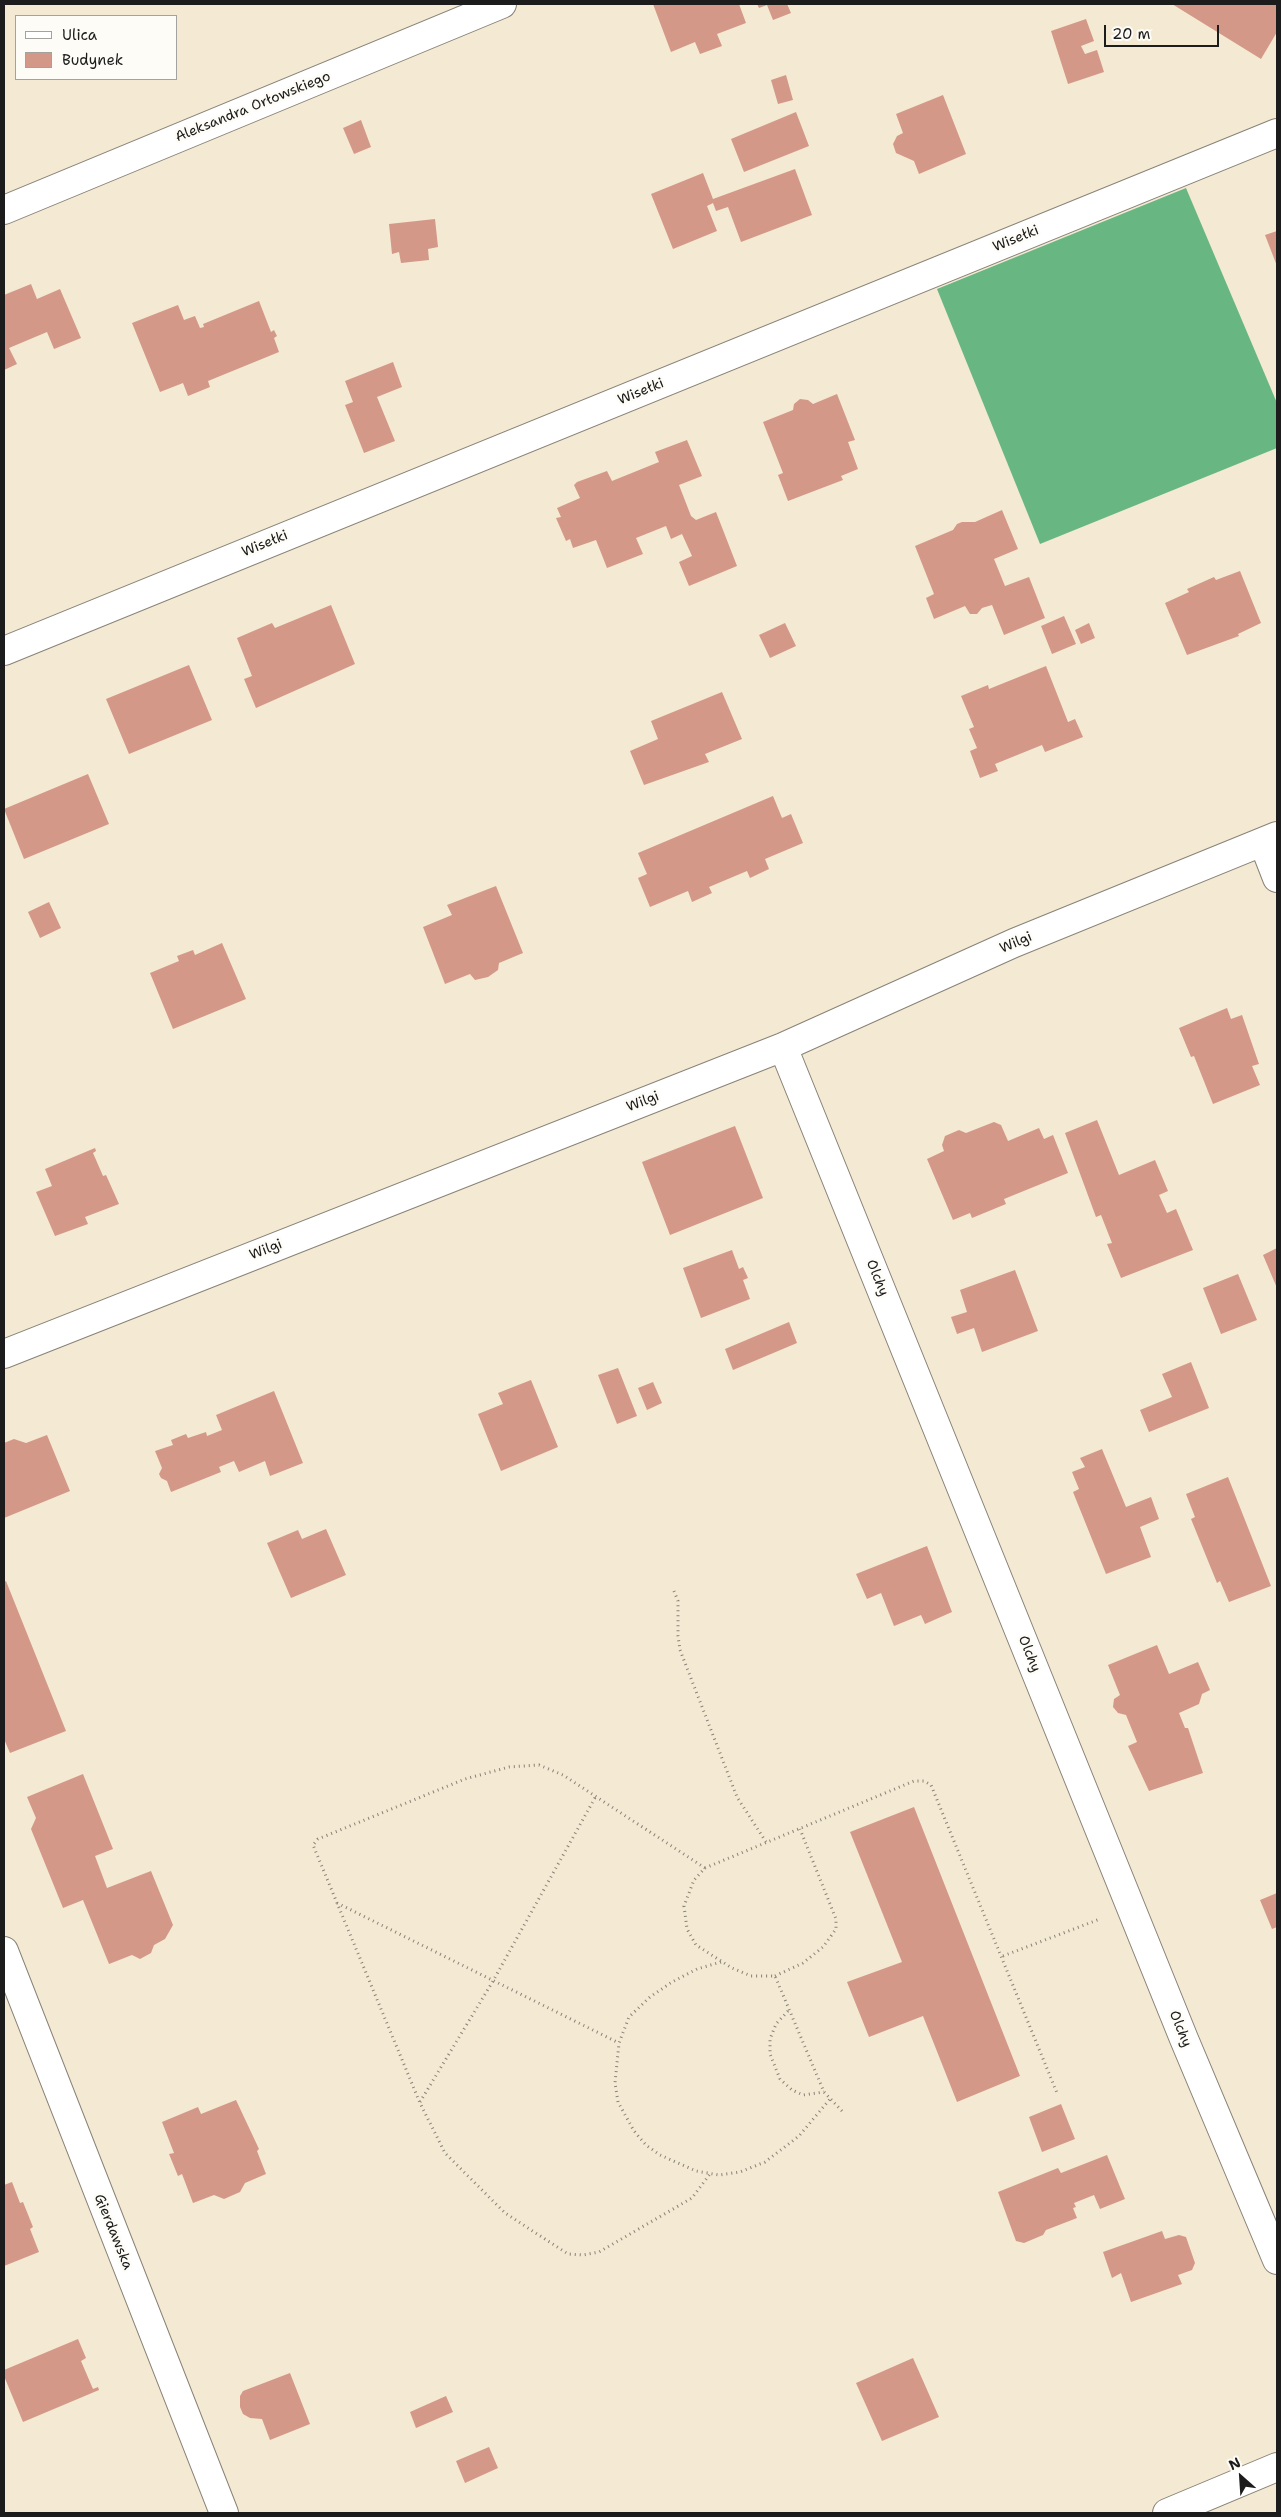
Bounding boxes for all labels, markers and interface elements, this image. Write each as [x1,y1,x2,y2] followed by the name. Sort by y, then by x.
[15,15,178,80] legend
[1106,15,1221,47] scale bar
[1112,24,1151,44] text: 20 m
[62,25,97,45] text: Ulica
[62,50,123,70] text: Budynek
[173,68,333,146] street label: Aleksandra Orłowskiego
[990,222,1042,256] street label: Wisełki
[615,375,667,409] street label: Wisełki
[239,527,291,561] street label: Wisełki
[997,929,1035,957] street label: Wilgi
[624,1088,662,1116] street label: Wilgi
[247,1236,285,1264] street label: Wilgi
[862,1257,892,1299] street label: Olchy
[1014,1633,1044,1675] street label: Olchy
[1165,2008,1195,2050] street label: Olchy
[90,2192,136,2272] street label: Gierdawska
[1216,2452,1266,2502] north arrow
[1225,2453,1243,2474] text: N

